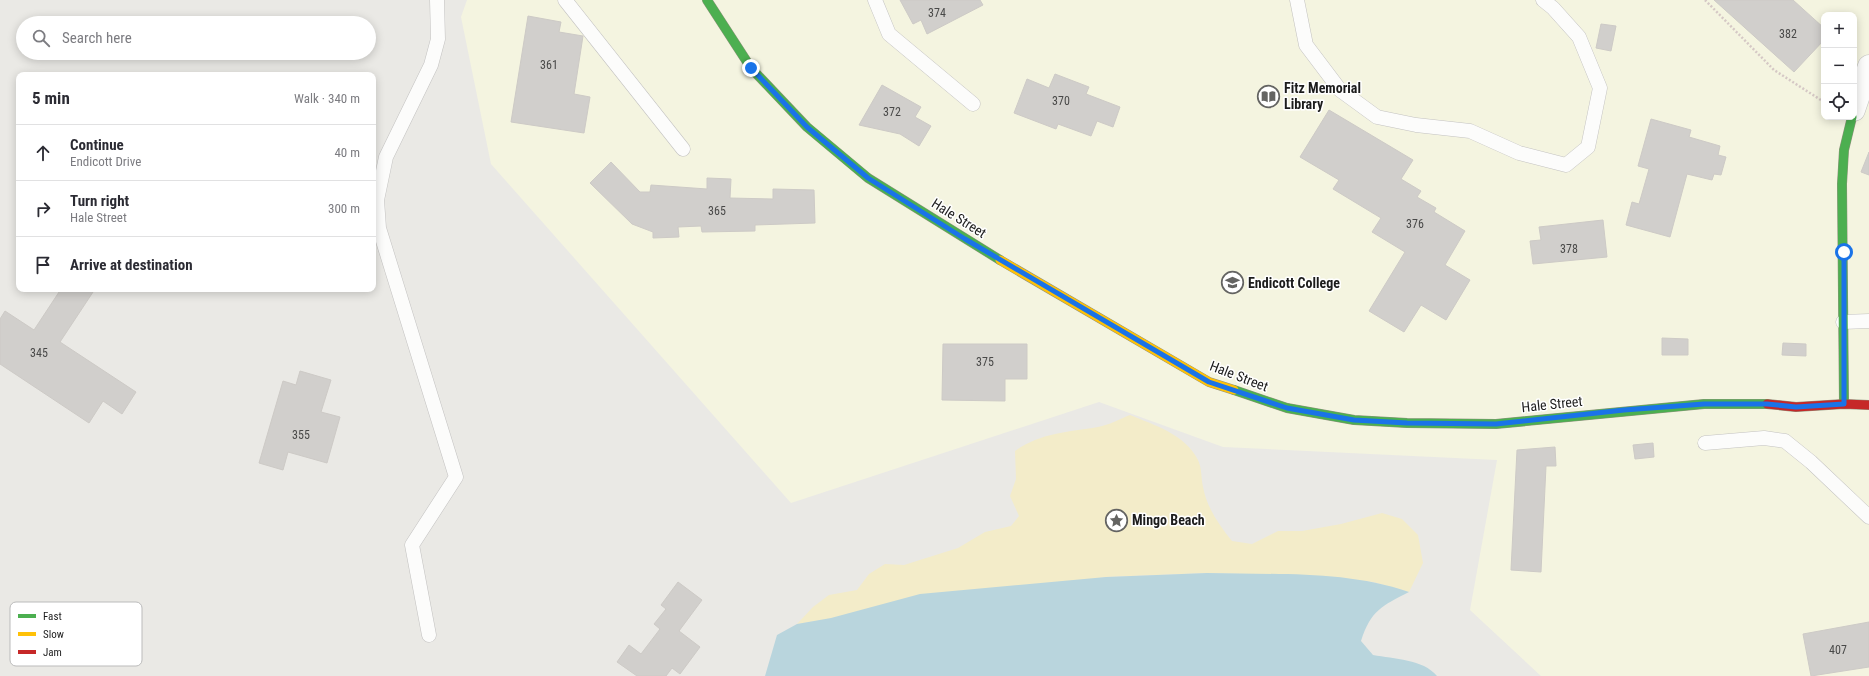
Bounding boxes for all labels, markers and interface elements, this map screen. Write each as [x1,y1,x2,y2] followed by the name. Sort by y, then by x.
[928,6,946,20] house number: 374
[1821,12,1857,120] map controls
[1821,12,1857,48] button: +
[16,16,376,60] search box
[30,27,52,49] icon: search
[1779,27,1797,41] house number: 382
[62,29,132,47] text: Search here
[1821,48,1857,84] button: −
[540,58,558,72] house number: 361
[742,59,760,77] route end
[1284,80,1361,112] place label: Fitz Memorial Library
[1256,83,1282,109] library icon: Fitz Memorial Library
[1821,84,1857,120] button: locate
[32,88,70,108] text: 5 min
[294,91,360,106] text: Walk · 340 m
[1052,94,1070,108] house number: 370
[883,105,901,119] house number: 372
[70,136,124,154] text: Continue
[32,142,54,164] icon: ahead
[334,145,360,160] text: 40 m
[70,154,141,169] text: Endicott Drive
[70,192,129,210] text: Turn right
[929,195,989,241] street label: Hale Street
[32,198,54,220] icon: right
[328,201,360,216] text: 300 m
[708,204,726,218] house number: 365
[70,210,127,225] text: Hale Street
[1406,217,1424,231] house number: 376
[1560,242,1578,256] house number: 378
[1835,243,1853,261] route start
[32,254,54,276] icon: arrive
[70,256,193,274] text: Arrive at destination
[1220,270,1246,296] school or university icon: Endicott College
[1248,275,1340,291] place label: Endicott College
[30,346,48,360] house number: 345
[976,355,994,369] house number: 375
[1208,358,1270,394] street label: Hale Street
[1521,393,1583,415] street label: Hale Street
[292,428,310,442] house number: 355
[1103,507,1129,533] place icon: Mingo Beach
[1132,512,1205,528] place label: Mingo Beach
[10,602,142,666] legend
[43,610,62,623] text: Fast
[43,628,64,641] text: Slow
[1829,643,1847,657] house number: 407
[43,646,62,659] text: Jam

